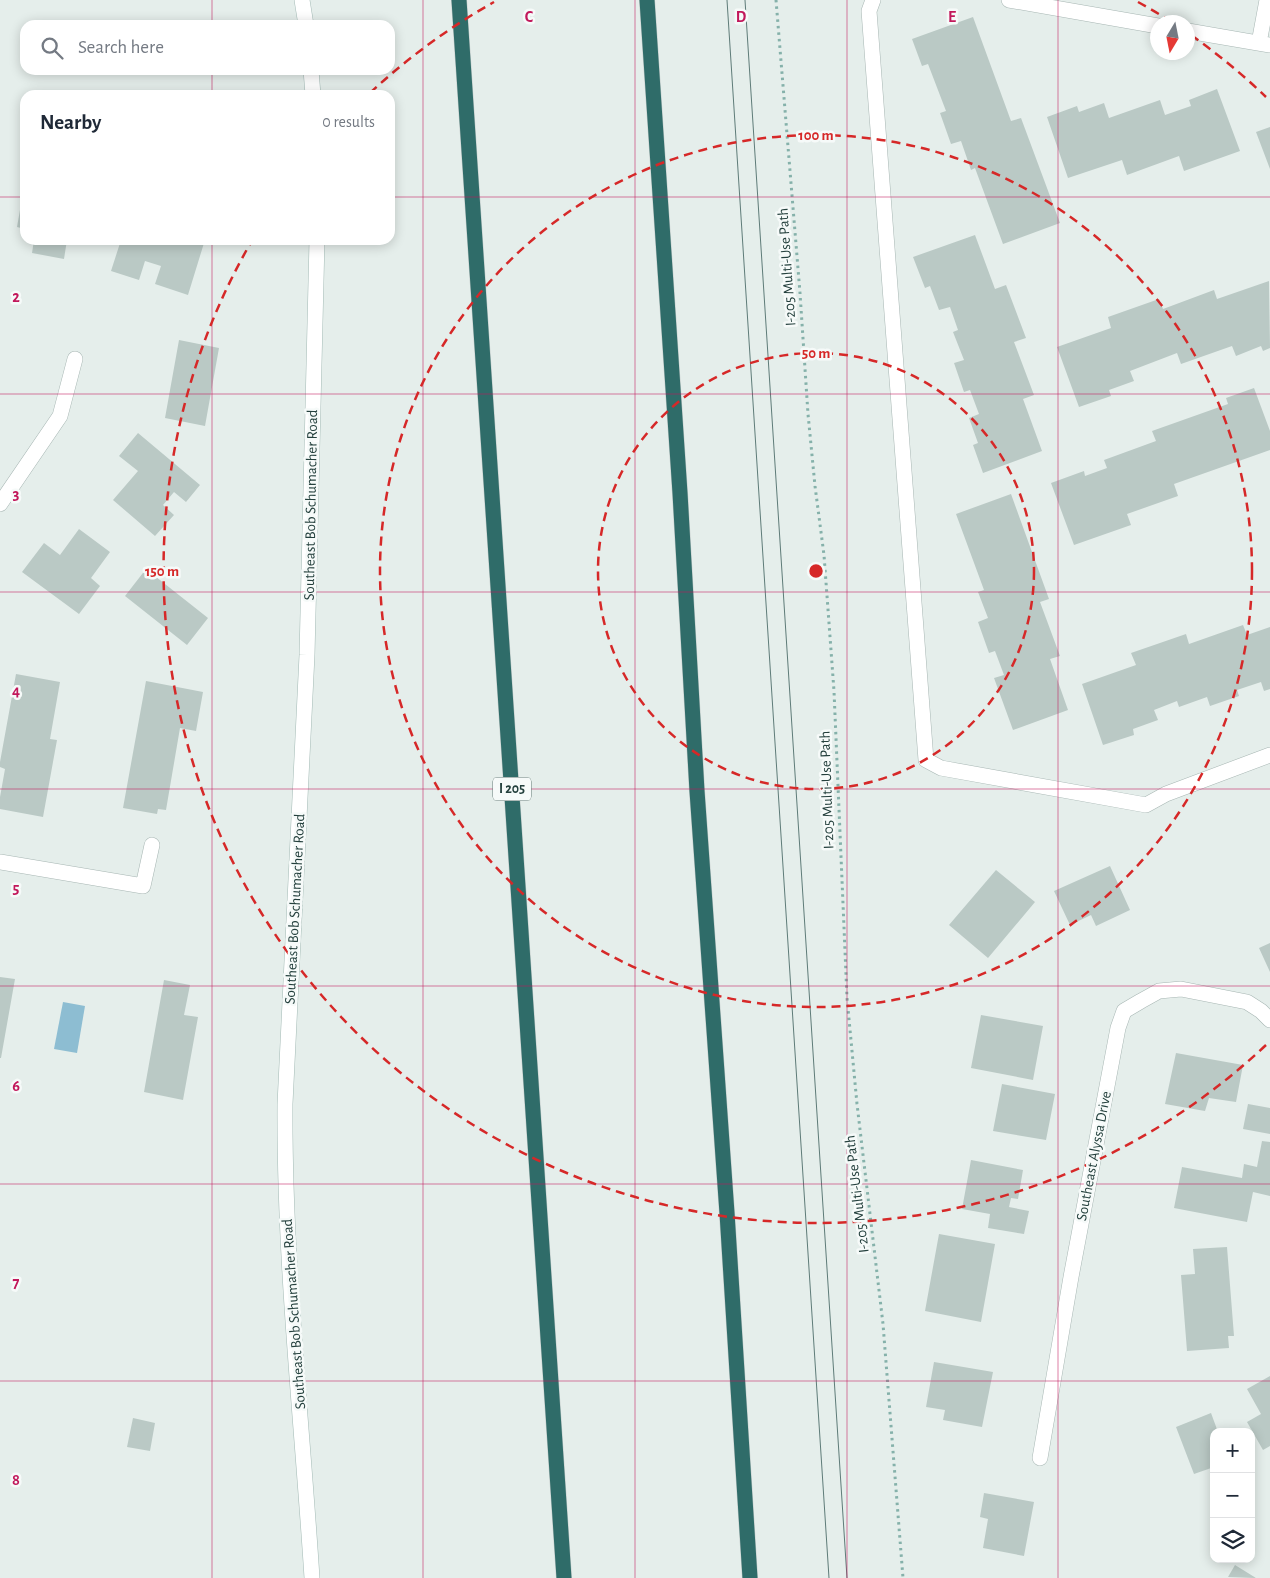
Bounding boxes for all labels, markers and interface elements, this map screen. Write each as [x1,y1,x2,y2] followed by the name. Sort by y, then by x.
[525,9,534,25] text: C
[736,9,747,25] text: D
[948,9,956,25] text: E
[1150,15,1195,60] north arrow
[20,20,395,75] search box
[38,34,66,62] icon: search
[78,38,164,57] text: Search here
[40,112,101,133] text: Nearby
[322,114,375,130] text: 0 results
[798,128,834,143] text: 100 m
[775,207,799,327] street label: I-205 Multi-Use Path
[12,289,20,305] text: 2
[802,346,830,361] text: 50 m
[302,409,320,601] street label: Southeast Bob Schumacher Road
[13,486,20,502] text: 3
[807,562,825,580] centre of rings
[145,564,179,579] text: 150 m
[12,683,20,699] text: 4
[817,731,837,849] street label: I-205 Multi-Use Path
[493,778,531,801] road number: I 205
[283,813,307,1005] street label: Southeast Bob Schumacher Road
[13,880,20,896] text: 5
[12,1078,20,1094] text: 6
[1074,1090,1114,1222] street label: Southeast Alyssa Drive
[842,1134,872,1254] street label: I-205 Multi-Use Path
[280,1218,308,1410] street label: Southeast Bob Schumacher Road
[13,1275,20,1291] text: 7
[1210,1428,1255,1563] map controls
[1210,1428,1255,1473] button: +
[12,1472,20,1488] text: 8
[1210,1473,1255,1518] button: −
[1210,1518,1255,1563] button: layers

